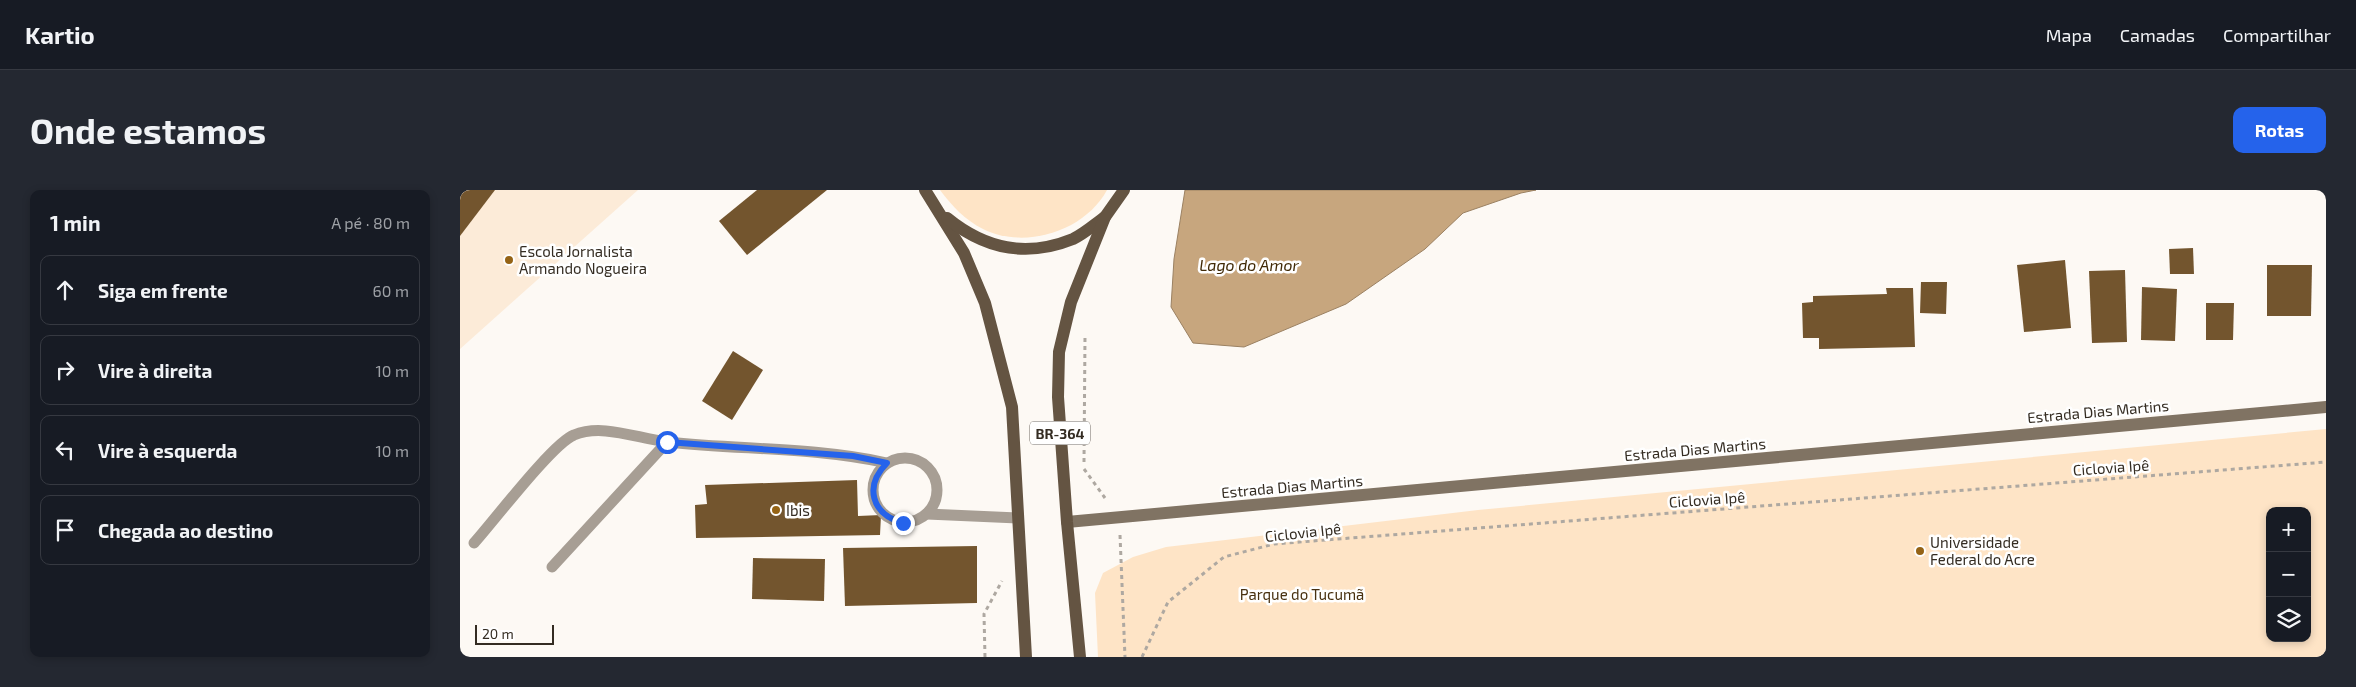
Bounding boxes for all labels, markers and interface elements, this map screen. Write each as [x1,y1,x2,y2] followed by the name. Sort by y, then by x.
[25,20,95,49] text: Kartio
[2046,24,2092,46] text: Mapa
[2120,24,2195,46] text: Camadas
[2223,24,2331,46] text: Compartilhar
[2233,107,2326,153] button: Rotas
[30,109,266,151] text: Onde estamos
[50,210,101,235] text: 1 min
[331,213,410,232] text: A pé · 80 m
[519,242,647,277] place label: Escola Jornalista Armando Nogueira
[503,254,515,266] marker: Escola Jornalista Armando Nogueira
[1199,255,1299,274] water label: Lago do Amor
[51,276,79,304] icon: ahead
[98,279,228,302] text: Siga em frente
[373,281,409,300] text: 60 m
[51,356,79,384] icon: right
[98,359,212,382] text: Vire à direita
[375,361,409,380] text: 10 m
[2026,396,2170,426] street label: Estrada Dias Martins
[1030,422,1090,444] road number: BR-364
[656,431,679,454] route start
[1623,434,1767,464] street label: Estrada Dias Martins
[51,436,79,464] icon: left
[98,439,237,462] text: Vire à esquerda
[375,441,409,460] text: 10 m
[2072,455,2150,479] street label: Ciclovia Ipê
[1220,471,1364,501] street label: Estrada Dias Martins
[1668,487,1746,511] street label: Ciclovia Ipê
[786,501,810,519] place label: Ibis
[770,504,782,516] marker: Ibis
[2266,507,2311,642] map controls
[2266,507,2311,552] button: +
[892,512,915,535] route end
[51,516,79,544] icon: arrive
[98,519,273,542] text: Chegada ao destino
[1264,519,1342,545] street label: Ciclovia Ipê
[1930,533,2035,568] place label: Universidade Federal do Acre
[1914,545,1926,557] marker: Universidade Federal do Acre
[2266,552,2311,597] button: −
[1240,585,1364,603] park label: Parque do Tucumã
[2266,597,2311,642] button: layers
[475,622,554,645] scale bar
[482,625,514,642] text: 20 m

